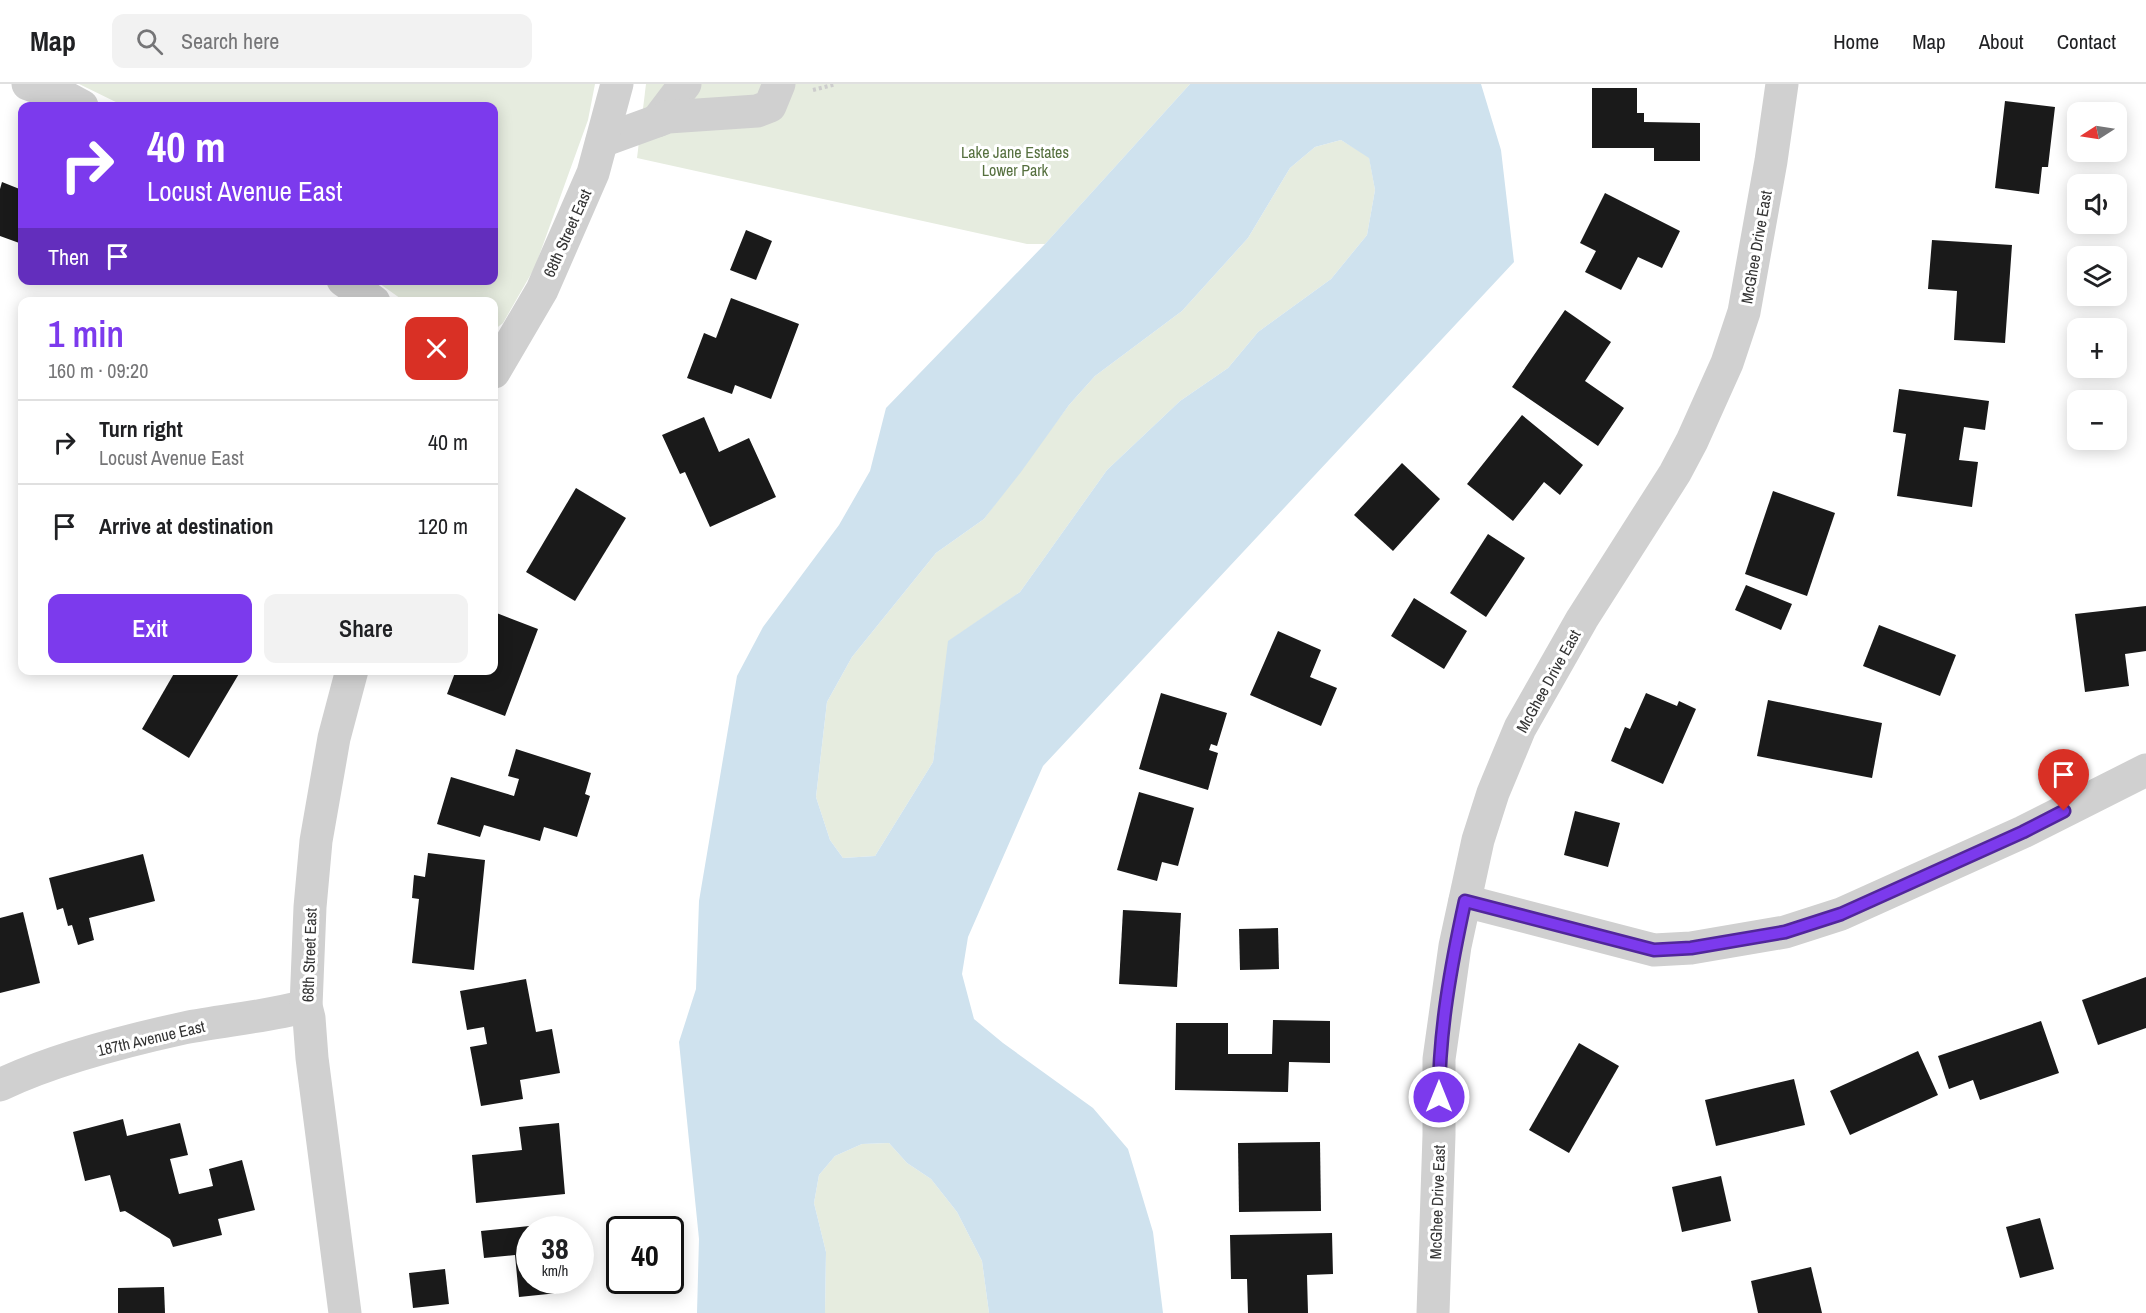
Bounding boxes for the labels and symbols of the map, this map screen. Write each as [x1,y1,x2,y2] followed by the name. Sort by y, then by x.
[2067,102,2127,162] north arrow
[961,141,1069,181] park label: Lake Jane Estates Lower Park
[538,185,596,280] street label: 68th Street East
[1735,188,1777,305] street label: McGhee Drive East
[1511,625,1586,736] street label: McGhee Drive East
[2038,749,2089,811] pin
[296,907,322,1002] street label: 68th Street East
[95,1015,207,1061] street label: 187th Avenue East
[1407,1065,1471,1129] position arrow
[1424,1144,1450,1260] street label: McGhee Drive East
[606,1216,684,1294] speed limit sign: 40

